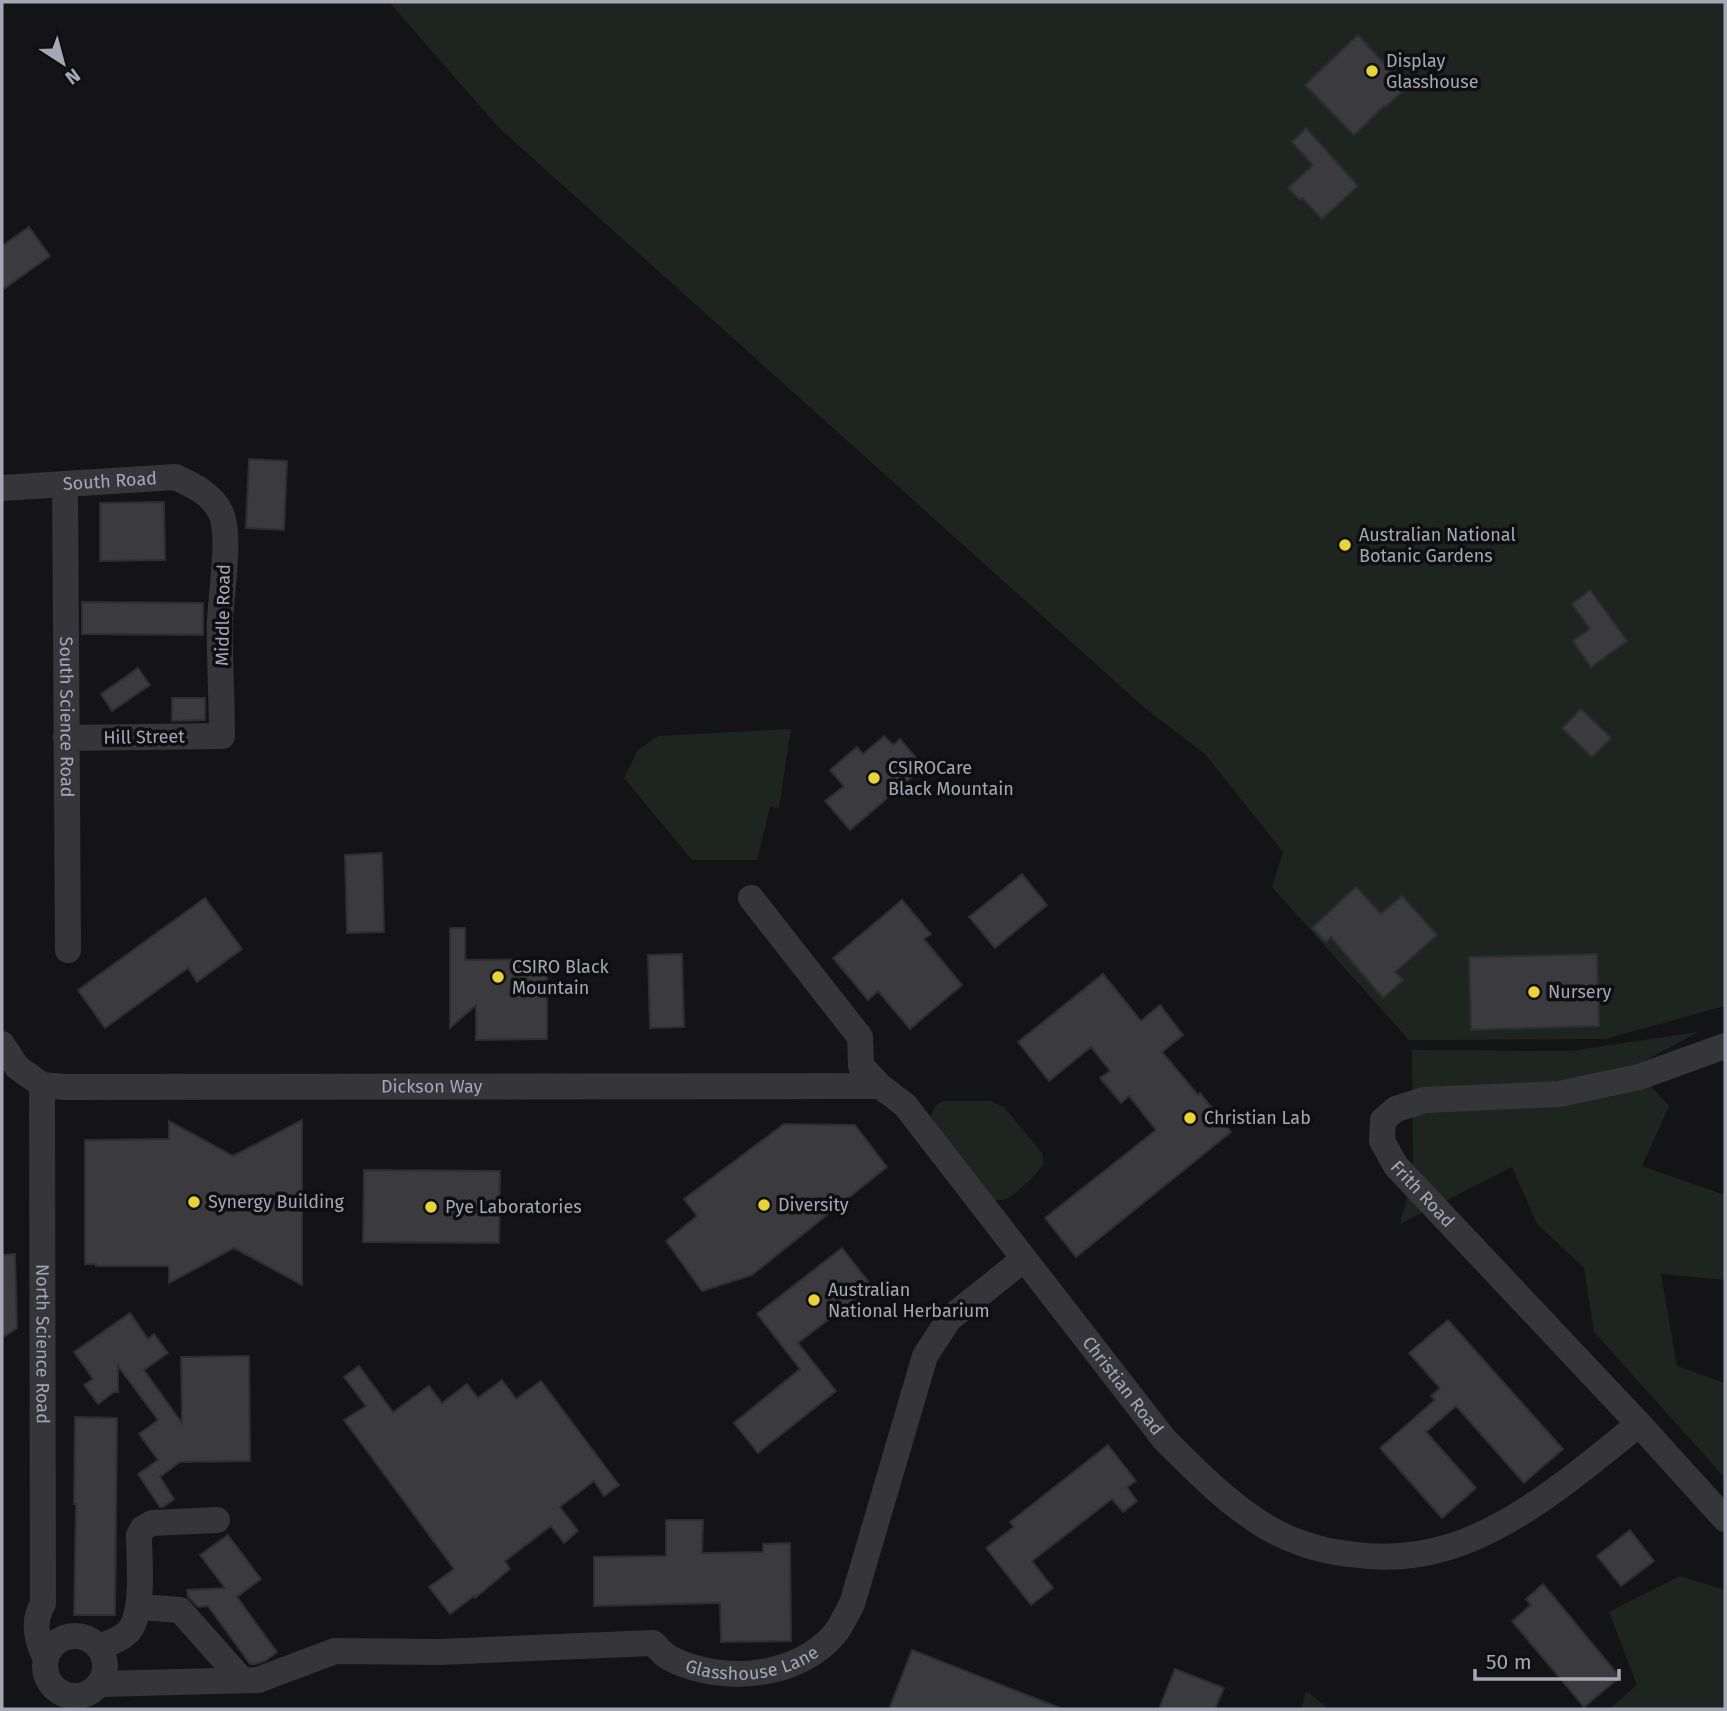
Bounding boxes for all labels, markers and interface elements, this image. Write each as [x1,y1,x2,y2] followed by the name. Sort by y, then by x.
[28,28,98,98] north arrow
[1386,50,1479,93] place label: Display Glasshouse
[61,63,85,89] text: N
[1364,63,1380,79] marker: Display Glasshouse
[62,467,157,495] street label: South Road
[1359,524,1516,567] place label: Australian National Botanic Gardens
[1337,537,1353,553] marker: Australian National Botanic Gardens
[211,564,235,666] street label: Middle Road
[55,636,78,798] street label: South Science Road
[103,725,185,749] street label: Hill Street
[888,757,1014,800] place label: CSIROCare Black Mountain
[866,770,882,786] marker: CSIROCare Black Mountain
[512,956,609,999] place label: CSIRO Black Mountain
[490,969,506,985] marker: CSIRO Black Mountain
[1548,981,1612,1003] place label: Nursery
[1526,984,1542,1000] marker: Nursery
[381,1075,483,1098] street label: Dickson Way
[1204,1107,1311,1129] place label: Christian Lab
[1182,1110,1198,1126] marker: Christian Lab
[1386,1156,1459,1232] street label: Frith Road
[208,1191,345,1213] place label: Synergy Building
[186,1194,202,1210] marker: Synergy Building
[778,1194,849,1216] place label: Diversity
[445,1196,582,1218] place label: Pye Laboratories
[756,1197,772,1213] marker: Diversity
[423,1199,439,1215] marker: Pye Laboratories
[31,1264,54,1424] street label: North Science Road
[828,1279,990,1322] place label: Australian National Herbarium
[806,1292,822,1308] marker: Australian National Herbarium
[1078,1332,1168,1440] street label: Christian Road
[1475,1638,1618,1682] scale bar
[683,1641,823,1685] street label: Glasshouse Lane
[1486,1649,1532,1675] text: 50 m

